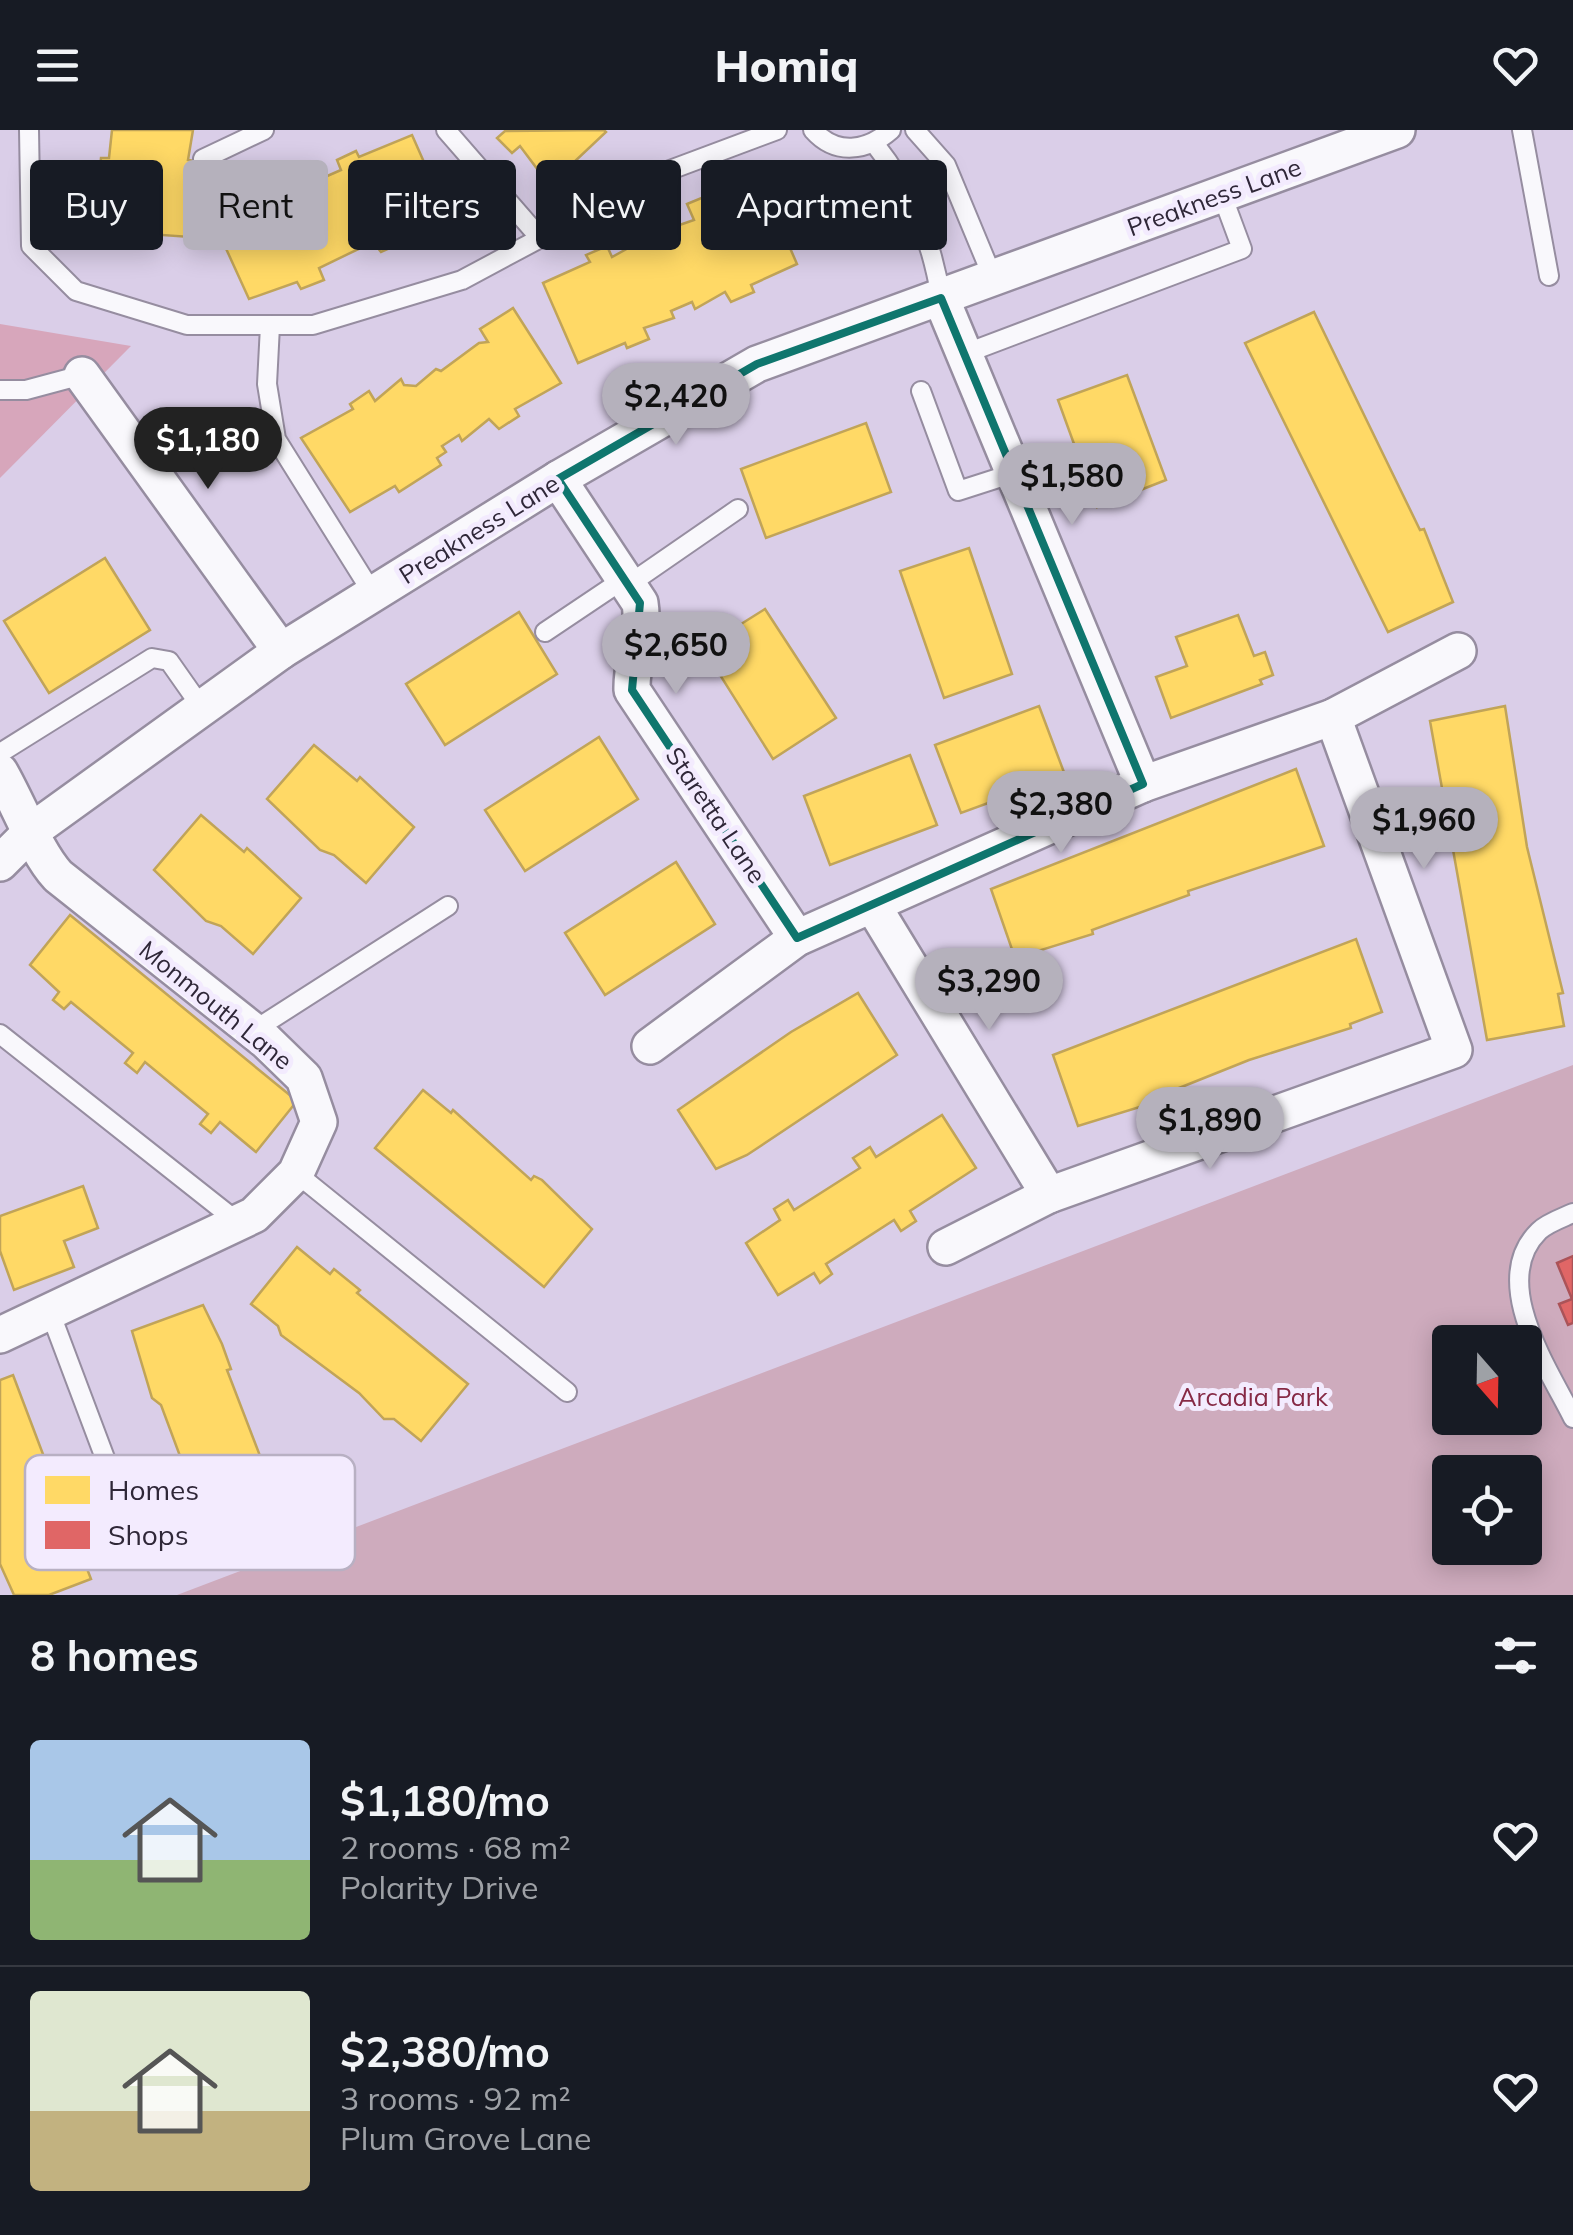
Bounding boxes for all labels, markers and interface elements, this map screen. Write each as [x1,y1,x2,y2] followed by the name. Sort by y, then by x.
[714,37,859,93] text: Homiq
[30,38,85,93] icon: menu
[1488,38,1543,93] icon: heart
[1123,151,1305,242] street label: Preakness Lane
[30,160,163,250] chip: Buy
[183,160,328,250] chip: Rent
[348,160,516,250] chip: Filters
[536,160,681,250] chip: New
[701,160,947,250] chip: Apartment
[595,363,757,448] pin: $2,420
[624,375,728,415] text: $2,420
[127,407,289,492] pin: $1,180
[156,419,260,459] text: $1,180
[991,443,1153,528] pin: $1,580
[1020,455,1124,495] text: $1,580
[393,467,564,590] street label: Preakness Lane
[595,612,757,697] pin: $2,650
[624,624,728,664] text: $2,650
[660,741,773,889] street label: Staretta Lane
[980,771,1142,856] pin: $2,380
[1009,783,1113,823] text: $2,380
[1343,787,1505,872] pin: $1,960
[1372,799,1476,839] text: $1,960
[134,933,299,1076] street label: Monmouth Lane
[908,948,1070,1033] pin: $3,290
[937,960,1041,1000] text: $3,290
[1129,1087,1291,1172] pin: $1,890
[1158,1099,1262,1139] text: $1,890
[1432,1325,1542,1435] north arrow
[1432,1325,1542,1565] map controls
[1178,1381,1329,1412] park label: Arcadia Park
[25,1455,355,1570] legend
[1432,1455,1542,1565] button: locate
[108,1472,199,1507] text: Homes
[108,1517,189,1552] text: Shops
[1488,1628,1543,1683] icon: filters
[30,1629,199,1682] text: 8 homes
[340,1774,550,1827] text: $1,180/mo
[110,1780,230,1900] icon: home
[1488,1813,1543,1868] icon: heart
[340,1827,571,1867] text: 2 rooms · 68 m²
[340,1867,539,1907] text: Polarity Drive
[340,2025,550,2078] text: $2,380/mo
[110,2031,230,2151] icon: home
[1488,2064,1543,2119] icon: heart
[340,2078,571,2118] text: 3 rooms · 92 m²
[340,2118,592,2158] text: Plum Grove Lane

